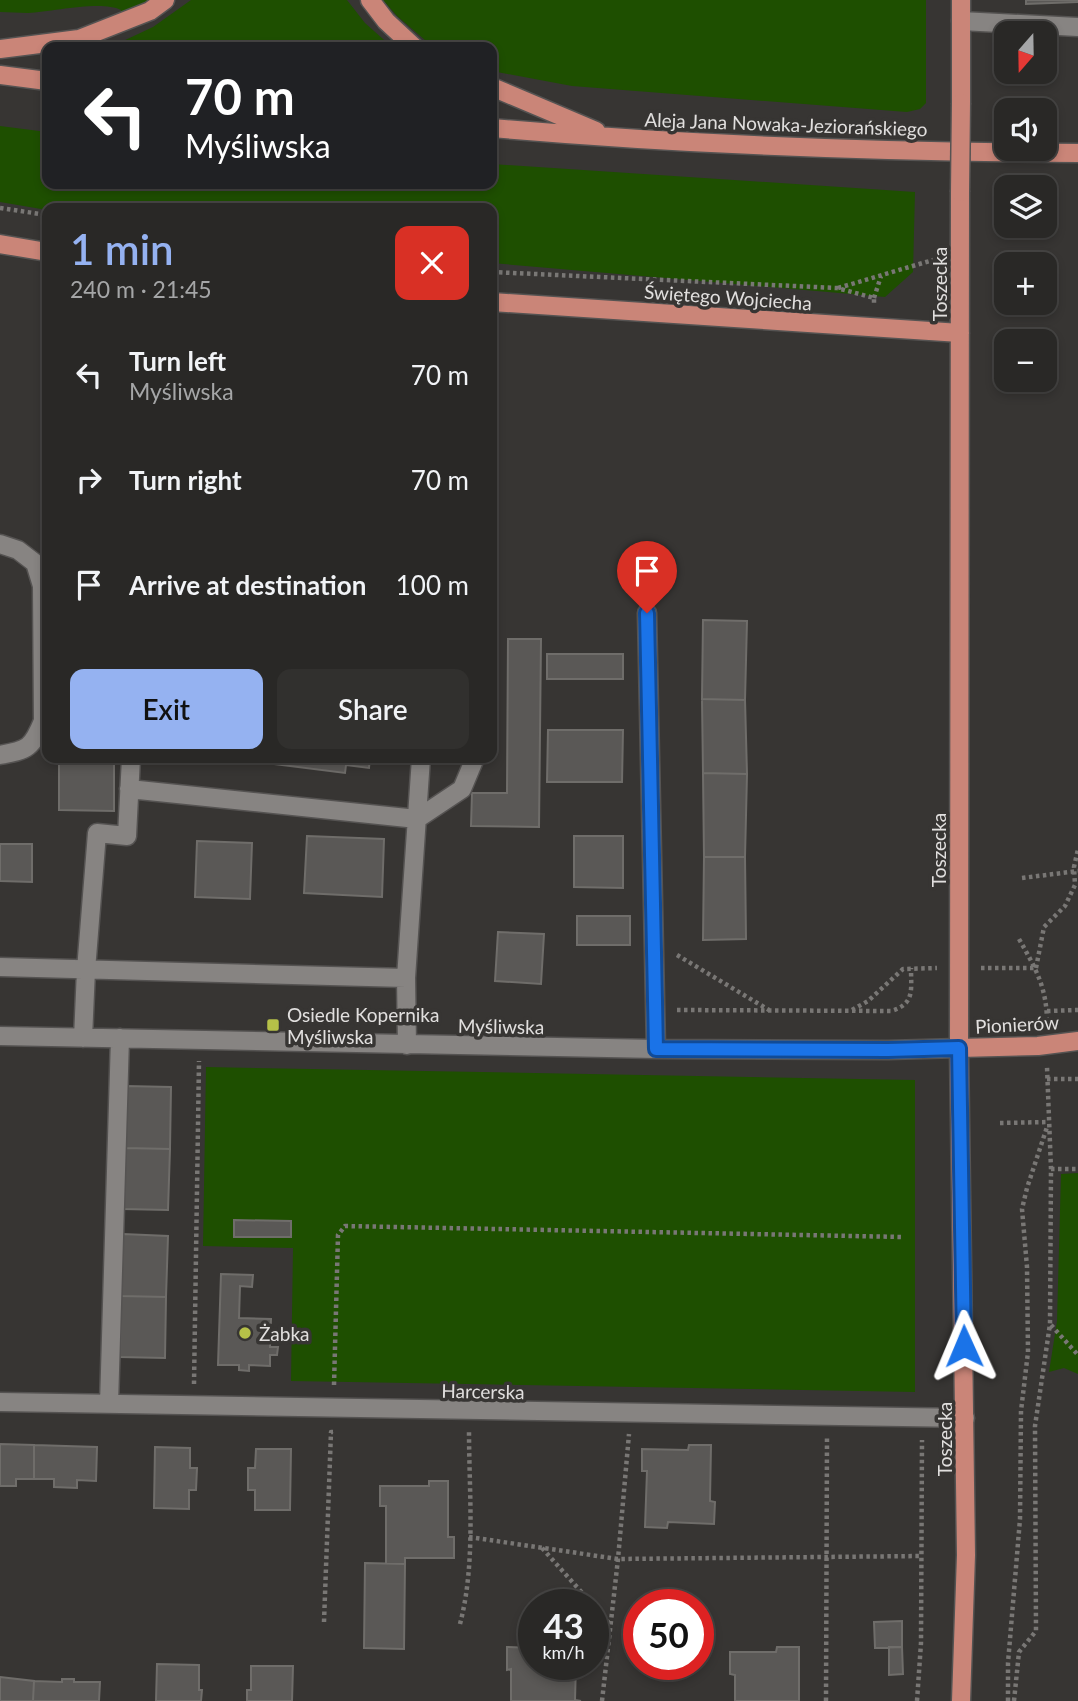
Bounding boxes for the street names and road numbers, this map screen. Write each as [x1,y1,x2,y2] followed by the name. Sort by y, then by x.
[644,108,928,140] street label: Aleja Jana Nowaka-Jeziorańskiego
[928,247,951,321] street label: Toszecka
[643,280,813,314] street label: Świętego Wojciecha
[927,813,950,887] street label: Toszecka
[974,1010,1060,1038] street label: Pionierów
[458,1014,544,1038] street label: Myśliwska
[441,1379,525,1403] street label: Harcerska
[933,1402,956,1476] street label: Toszecka

